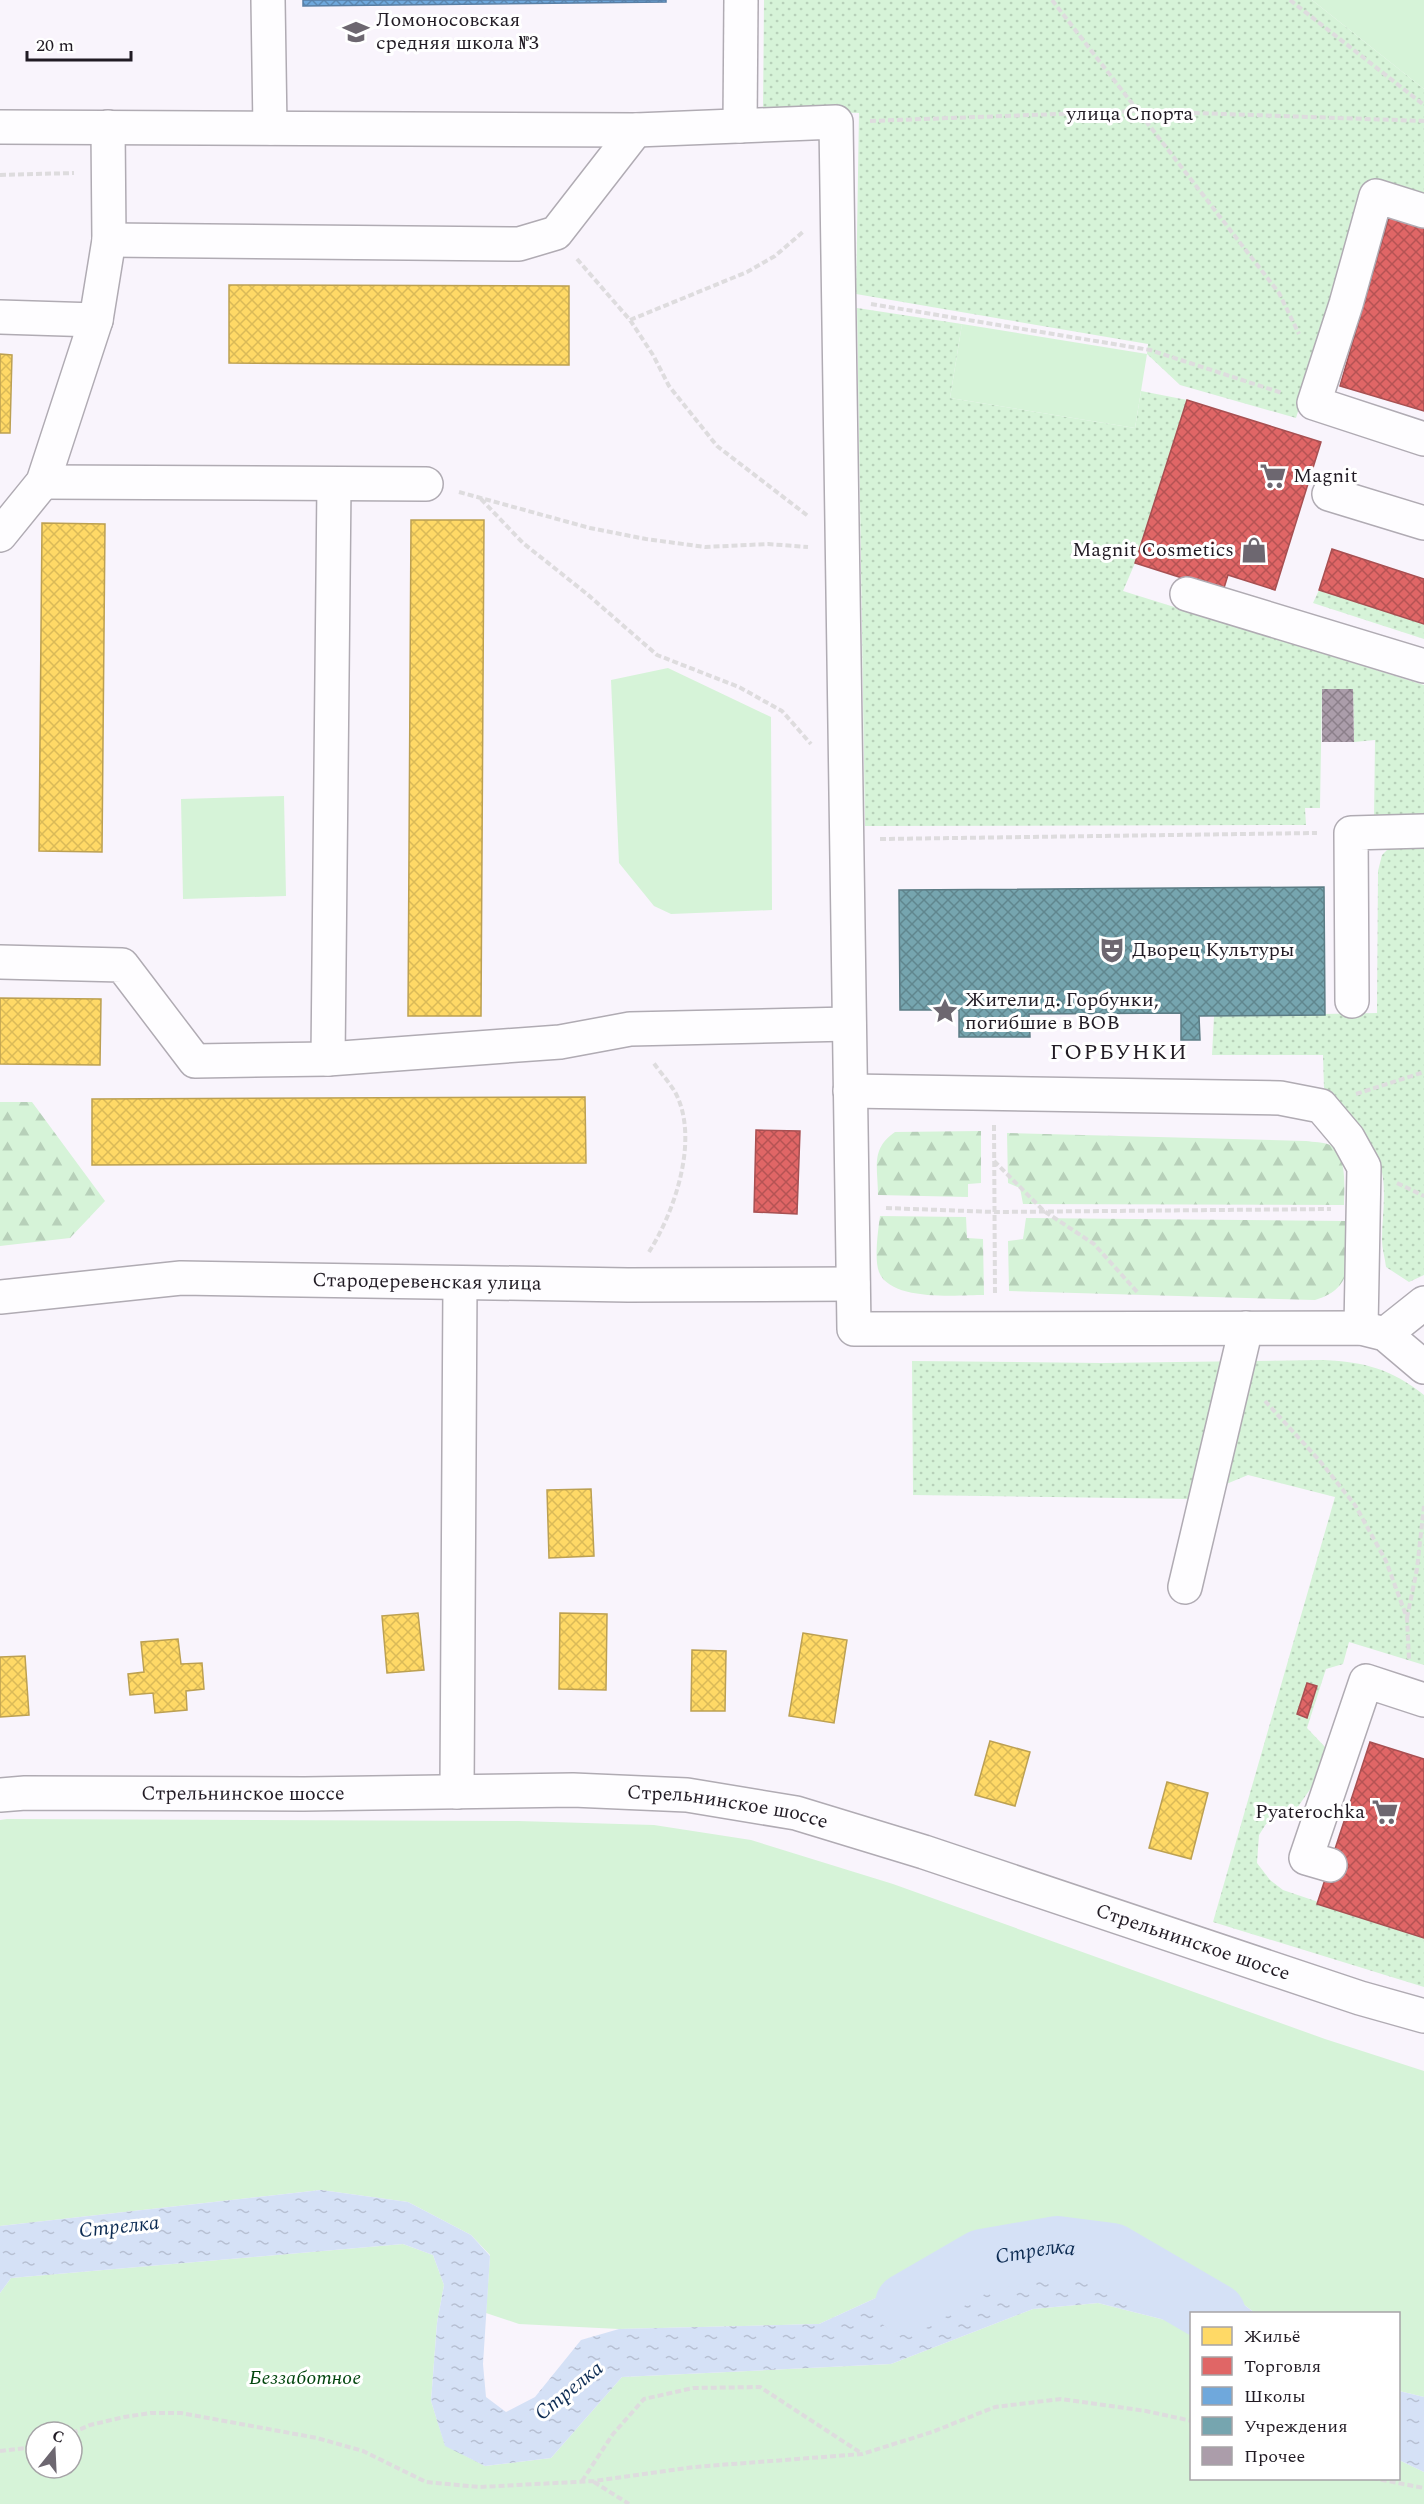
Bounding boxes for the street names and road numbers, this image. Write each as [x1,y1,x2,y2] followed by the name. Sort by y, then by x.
[1066,99,1194,129] street label: улица Спорта
[312,1265,542,1299] street label: Стародеревенская улица
[626,1777,832,1837] street label: Стрельнинское шоссе
[141,1778,345,1809] street label: Стрельнинское шоссе
[1092,1895,1294,1989] street label: Стрельнинское шоссе

